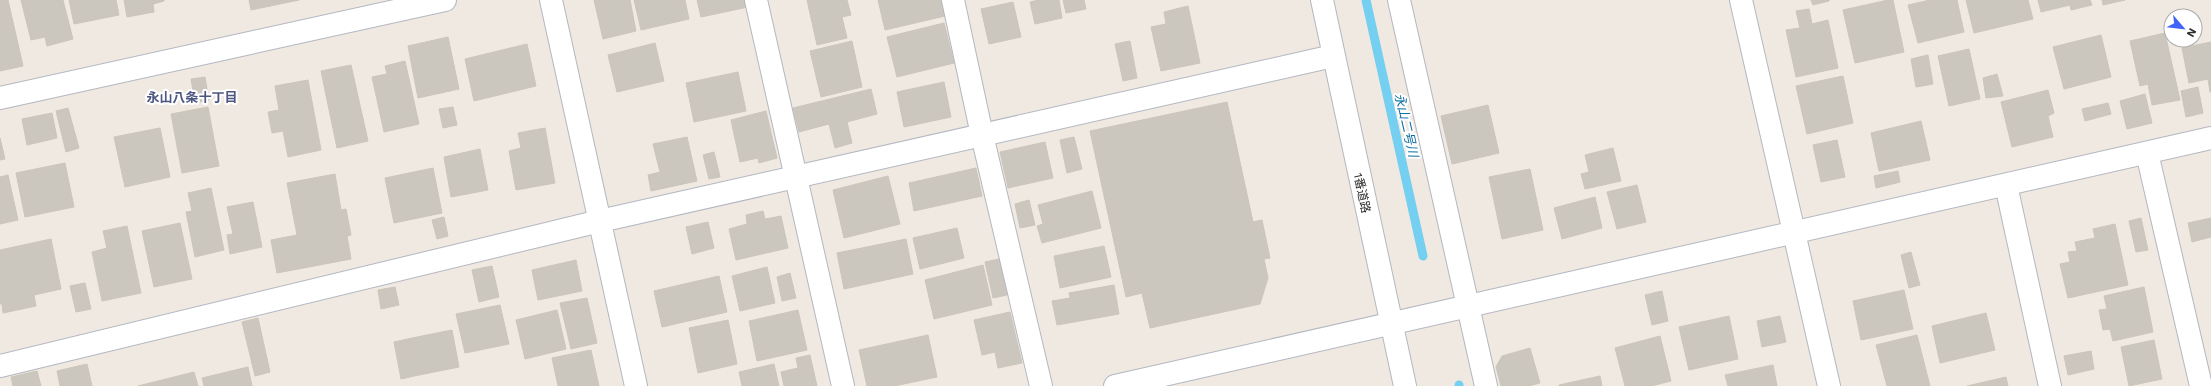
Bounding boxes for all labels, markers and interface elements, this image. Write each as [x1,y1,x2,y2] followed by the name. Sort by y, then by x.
[2163,8,2203,48] north arrow
[2184,26,2199,39] text: N
[146,90,238,105] district label: 永山八条十丁目
[1392,92,1422,160] water label: 永山二号川
[1351,172,1373,214] street label: 1番道路

